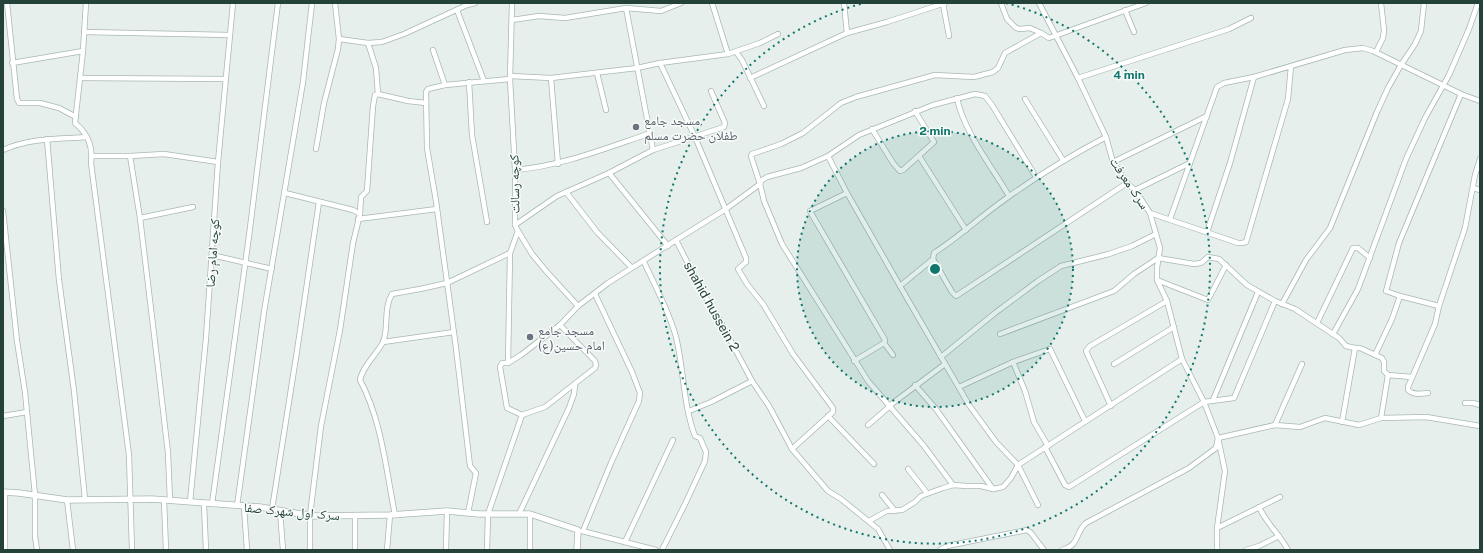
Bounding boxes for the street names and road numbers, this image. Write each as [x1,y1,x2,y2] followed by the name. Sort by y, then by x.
[506,154,524,214] street label: کوچه رسالت
[1106,155,1152,212] street label: سرک معرفت
[203,217,223,288] street label: کوچه امام رضا
[681,259,743,354] street label: shahid hussein 2
[243,500,341,524] street label: سرک اول شهرک صفا

